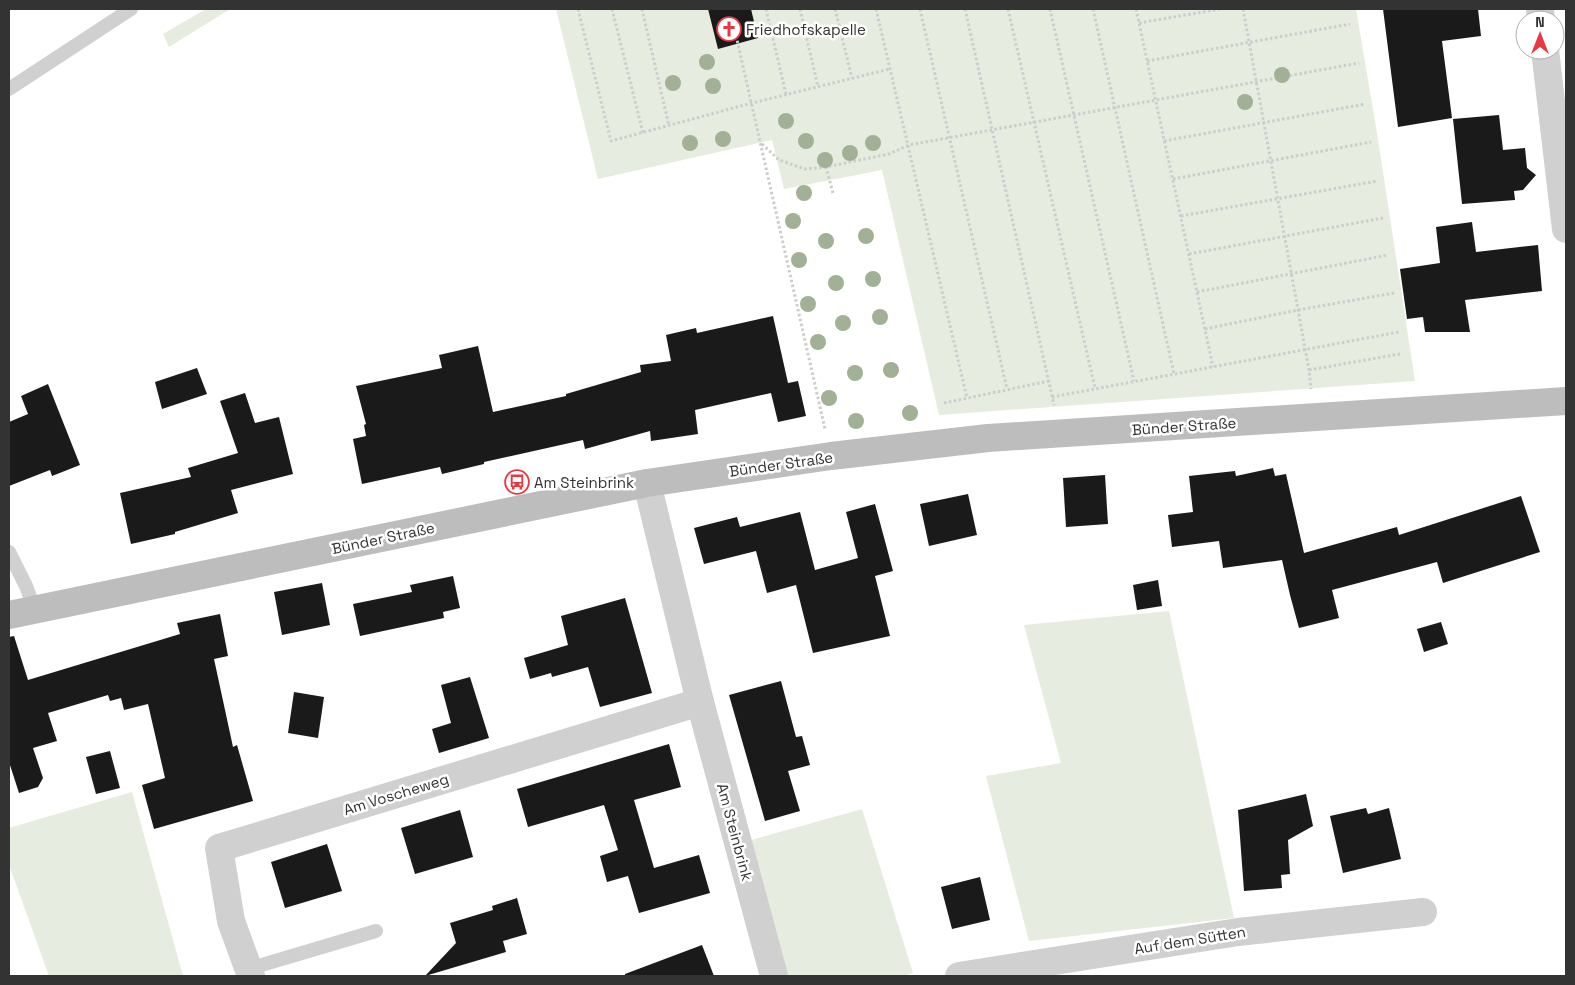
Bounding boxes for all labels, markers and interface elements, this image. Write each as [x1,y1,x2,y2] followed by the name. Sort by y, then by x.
[1515,10,1565,60] north arrow
[1535,13,1545,31] text: N
[716,16,742,42] church icon: Friedhofskapelle
[746,20,866,39] place label: Friedhofskapelle
[1131,413,1237,439] street label: Bünder Straße
[728,447,834,481] street label: Bünder Straße
[504,469,530,495] bus stop icon: Am Steinbrink
[534,473,634,492] place label: Am Steinbrink
[330,518,436,558] street label: Bünder Straße
[341,769,451,819] street label: Am Voscheweg
[713,781,757,883] street label: Am Steinbrink
[1133,922,1247,958] street label: Auf dem Sütten

